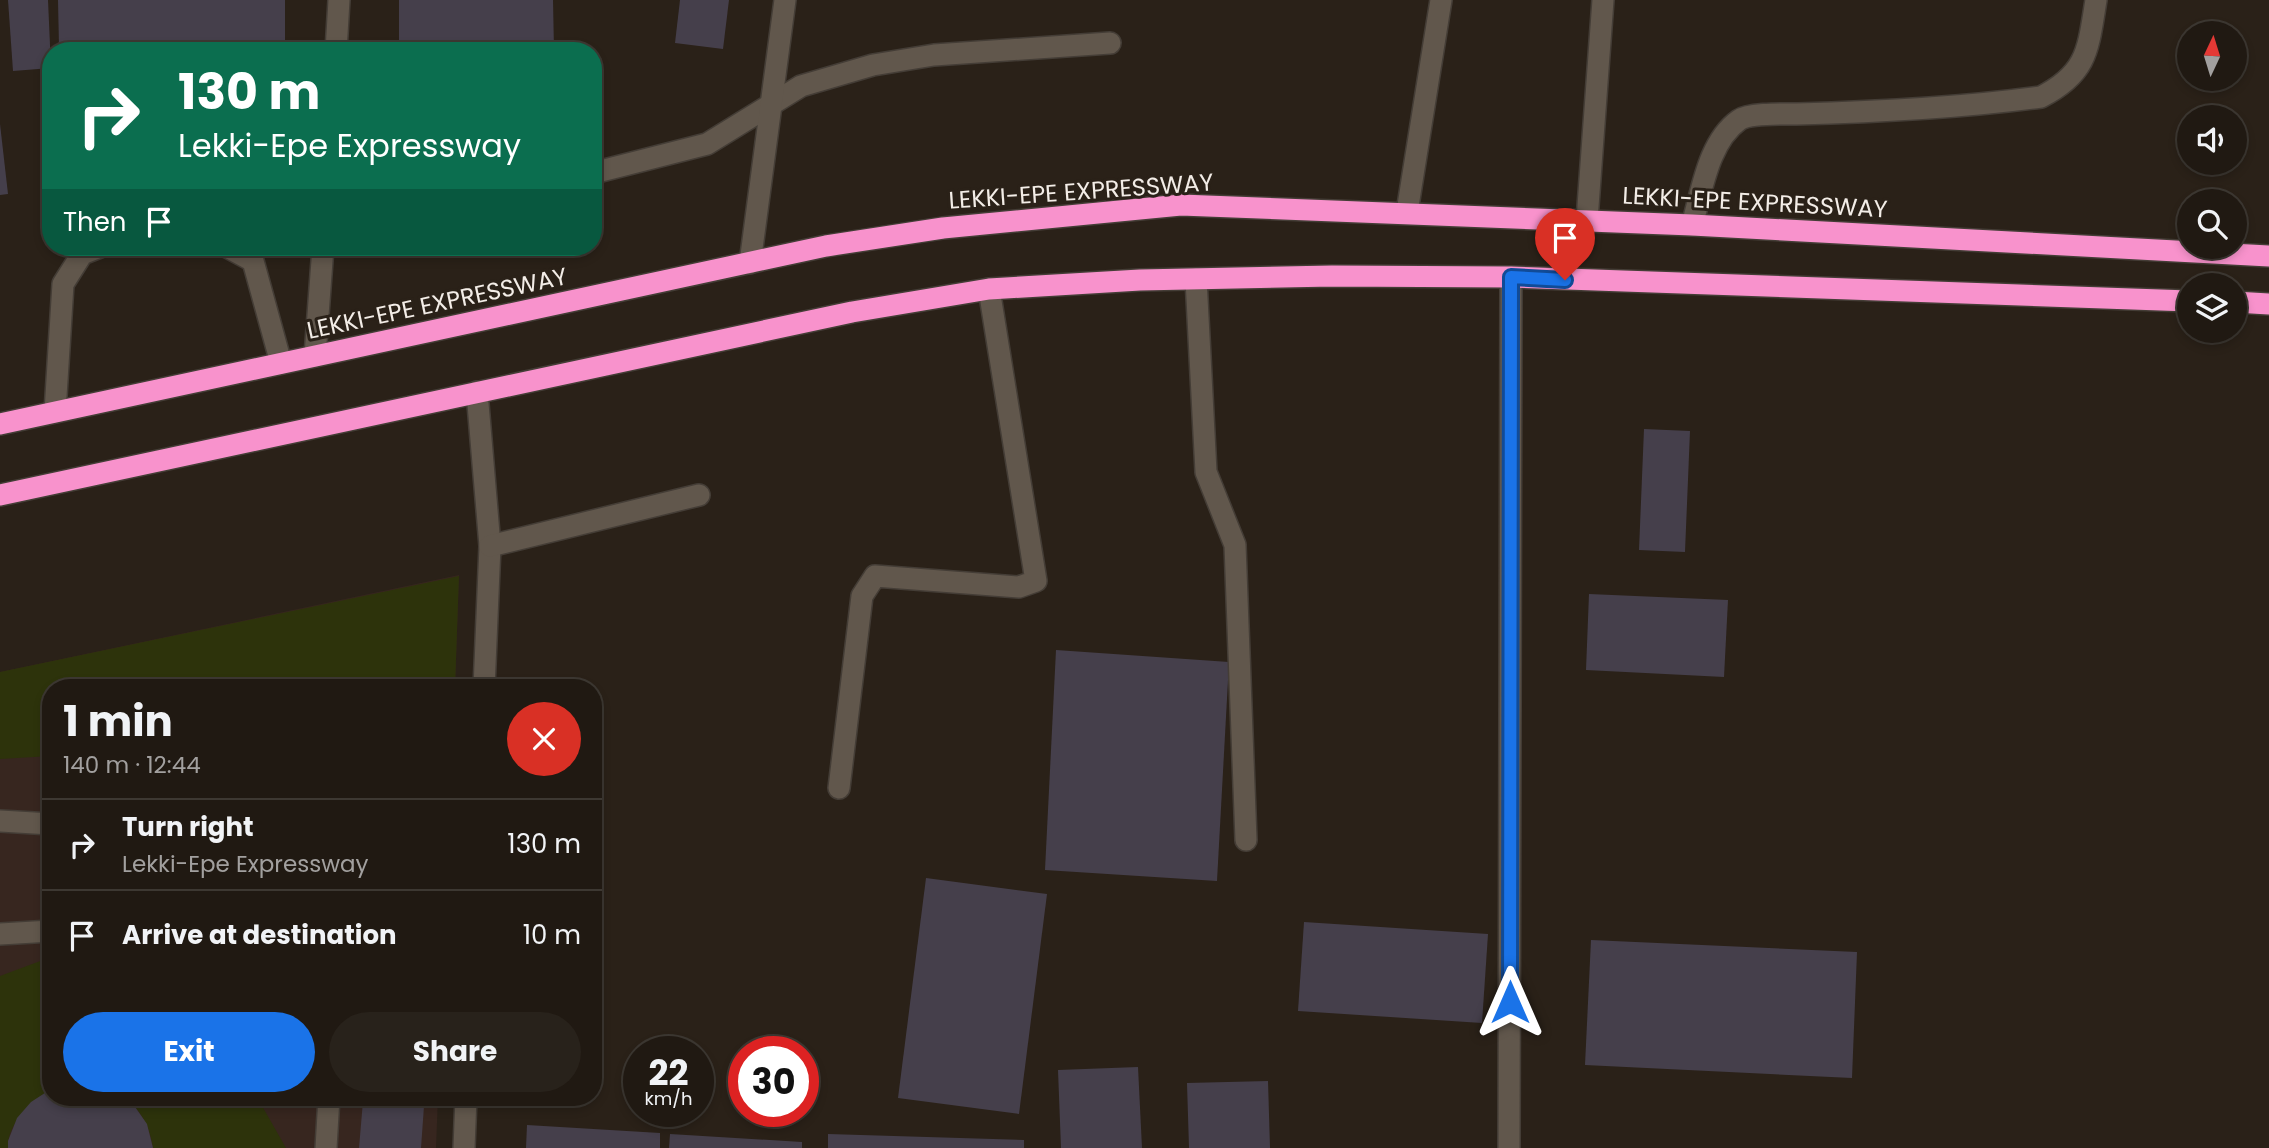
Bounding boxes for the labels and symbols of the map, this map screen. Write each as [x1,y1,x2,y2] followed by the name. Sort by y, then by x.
[2177,21,2247,91] north arrow
[948,165,1214,217] street label: LEKKI-EPE EXPRESSWAY
[1622,179,1888,225] street label: LEKKI-EPE EXPRESSWAY
[1535,208,1595,280] pin
[304,259,570,347] street label: LEKKI-EPE EXPRESSWAY
[1473,965,1547,1039] position arrow
[728,1036,819,1127] speed limit sign: 30

